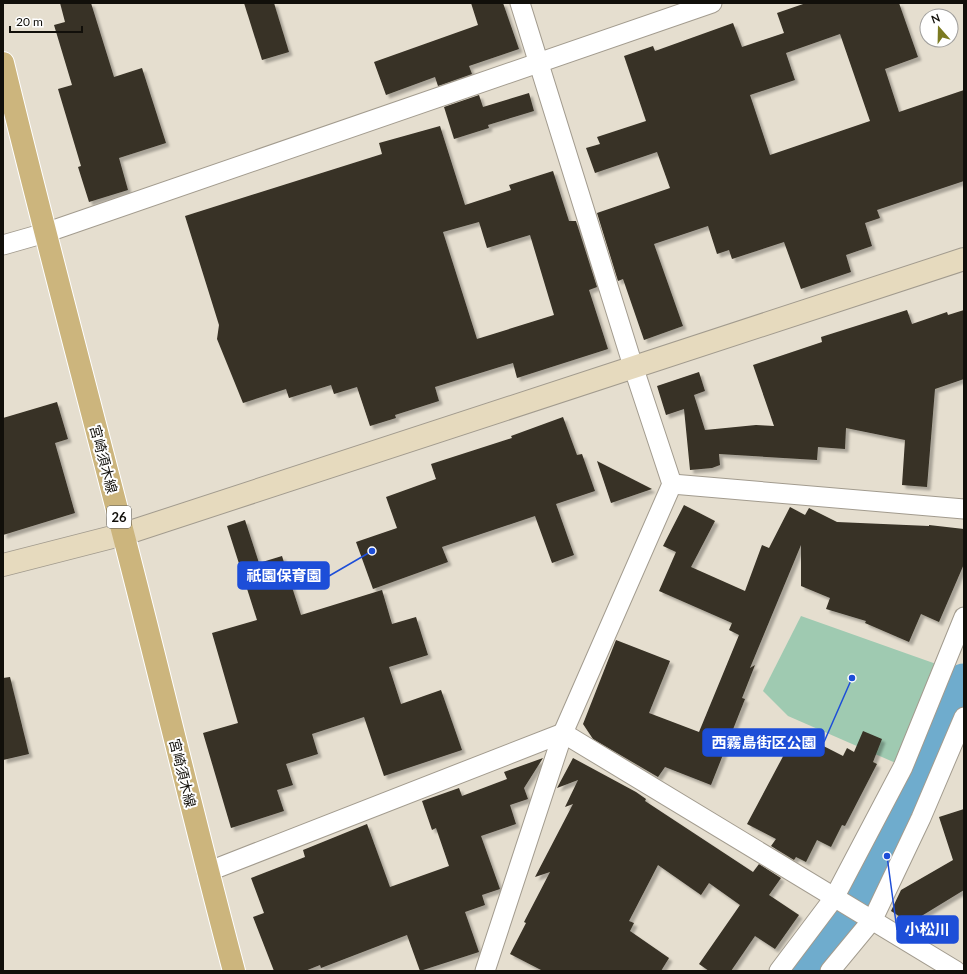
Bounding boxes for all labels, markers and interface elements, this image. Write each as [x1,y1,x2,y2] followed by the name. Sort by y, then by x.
[10,8,82,34] scale bar
[919,8,959,48] north arrow
[929,11,942,26] text: N
[16,14,43,29] text: 20 m
[87,423,121,495] street label: 宮崎須木線
[107,506,131,528] road number: 26
[238,562,329,589] callout: 祇園保育園
[246,566,322,584] text: 祇園保育園
[703,729,824,756] callout: 西霧島街区公園
[711,733,817,751] text: 西霧島街区公園
[166,737,200,809] street label: 宮崎須木線
[897,916,958,943] callout: 小松川
[904,920,950,938] text: 小松川

